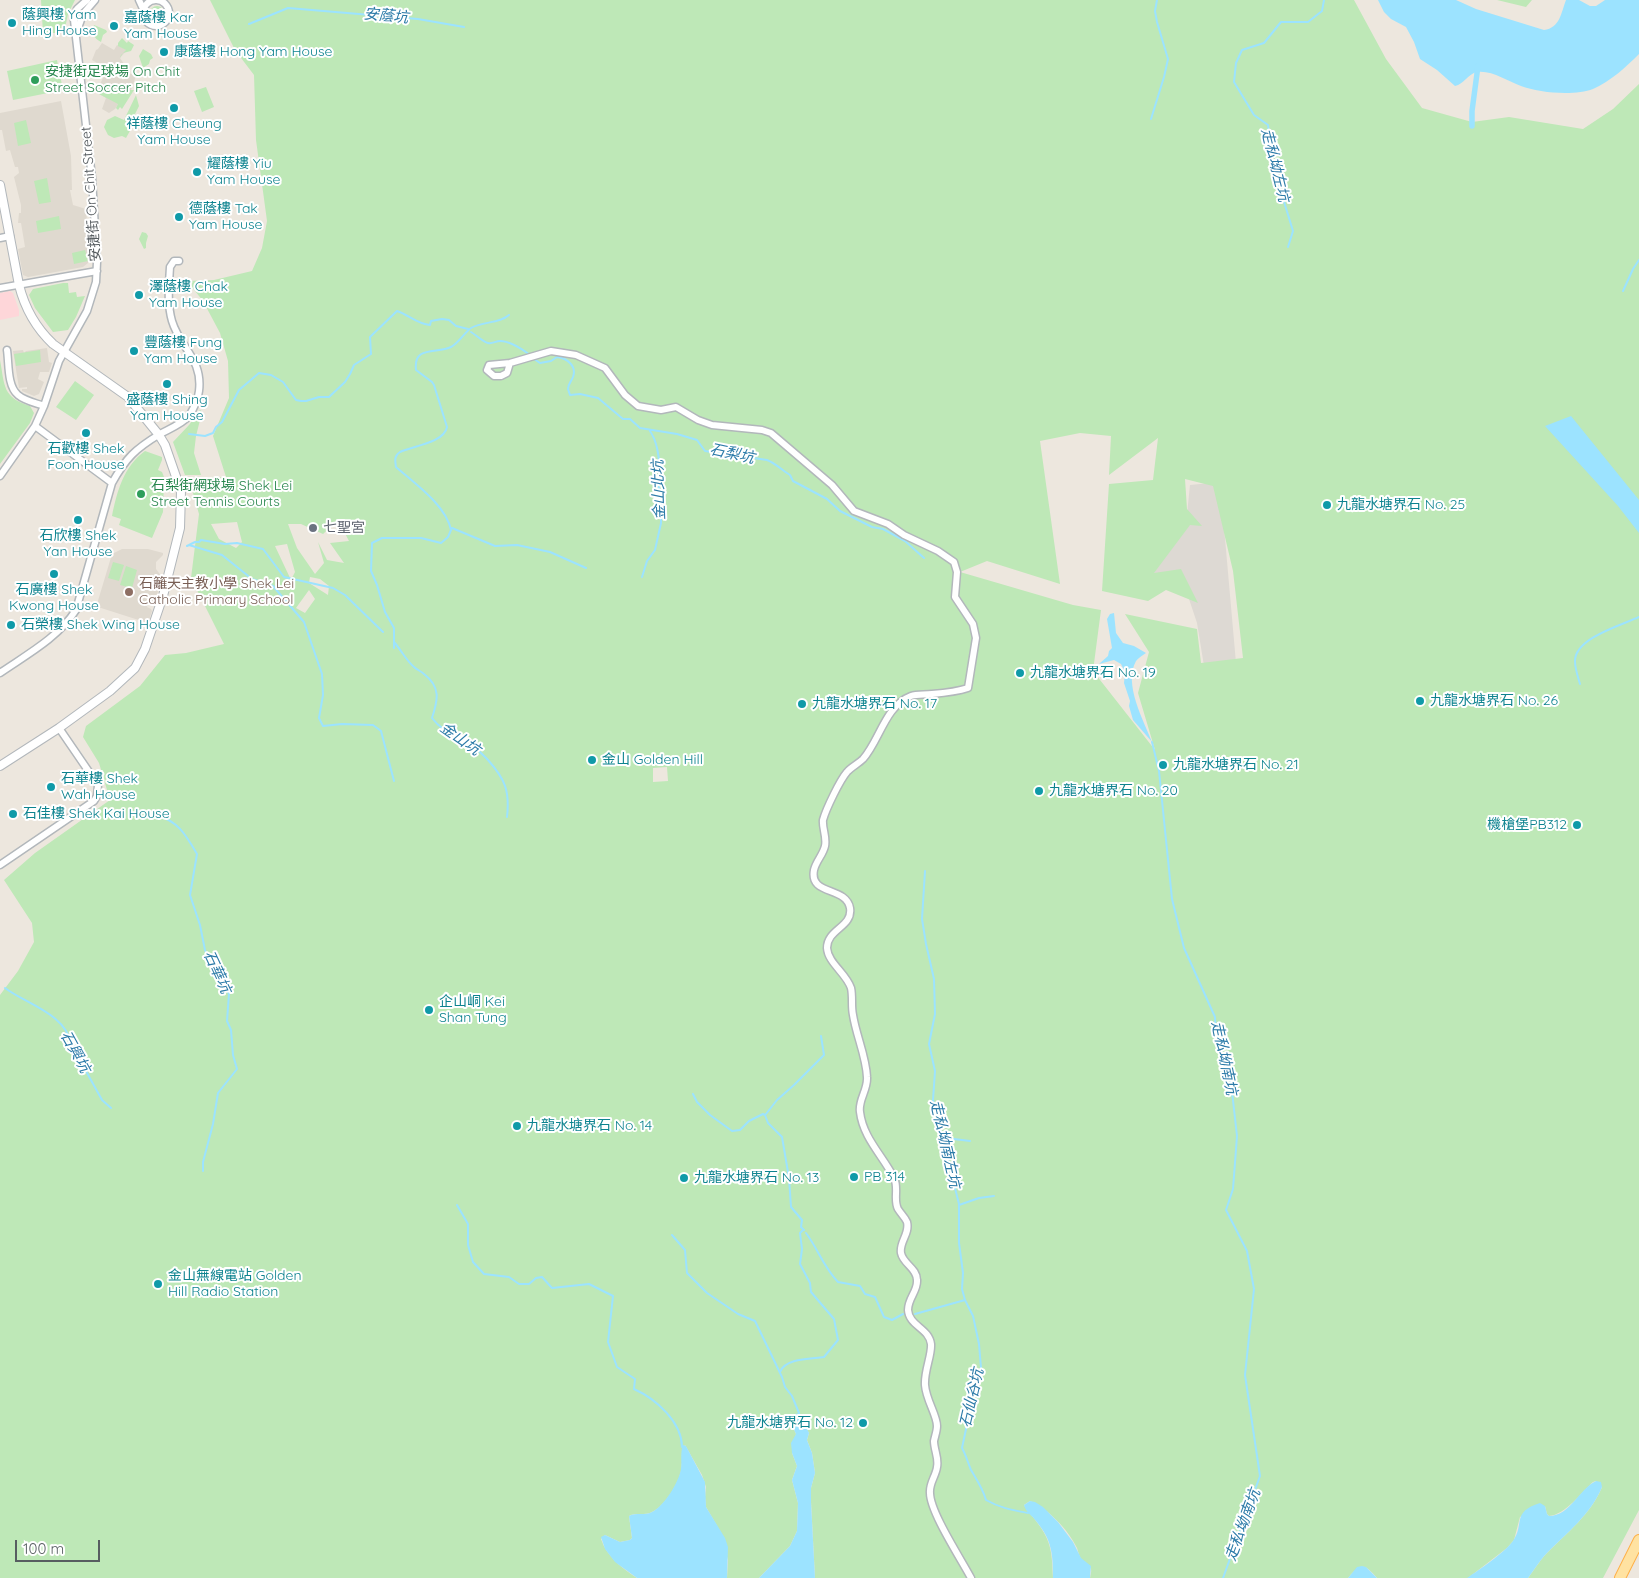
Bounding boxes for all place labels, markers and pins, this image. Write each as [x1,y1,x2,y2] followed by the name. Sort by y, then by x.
[22,7,97,40] place label: 蔭興樓 Yam Hing House
[124,10,197,42] place label: 嘉蔭樓 Kar Yam House
[6,17,18,29] marker: 蔭興樓 Yam Hing House
[108,20,120,32] marker: 嘉蔭樓 Kar Yam House
[174,44,332,60] place label: 康蔭樓 Hong Yam House
[158,46,170,58] marker: 康蔭樓 Hong Yam House
[45,64,180,96] place label: 安捷街足球場 On Chit Street Soccer Pitch
[29,74,41,86] marker: 安捷街足球場 On Chit Street Soccer Pitch
[168,102,180,114] marker: 祥蔭樓 Cheung Yam House
[126,116,222,148] place label: 祥蔭樓 Cheung Yam House
[207,156,280,188] place label: 耀蔭樓 Yiu Yam House
[191,166,203,178] marker: 耀蔭樓 Yiu Yam House
[189,201,262,233] place label: 德蔭樓 Tak Yam House
[173,211,185,223] marker: 德蔭樓 Tak Yam House
[149,279,228,312] place label: 澤蔭樓 Chak Yam House
[133,289,145,301] marker: 澤蔭樓 Chak Yam House
[144,335,222,368] place label: 豐蔭樓 Fung Yam House
[128,345,140,357] marker: 豐蔭樓 Fung Yam House
[161,378,173,390] marker: 盛蔭樓 Shing Yam House
[126,392,208,424] place label: 盛蔭樓 Shing Yam House
[80,427,92,439] marker: 石歡樓 Shek Foon House
[47,441,125,474] place label: 石歡樓 Shek Foon House
[151,478,292,511] place label: 石梨街網球場 Shek Lei Street Tennis Courts
[135,488,147,500] marker: 石梨街網球場 Shek Lei Street Tennis Courts
[1337,497,1465,513] place label: 九龍水塘界石 No. 25
[1321,499,1333,511] marker: 九龍水塘界石 No. 25
[72,514,84,526] marker: 石欣樓 Shek Yan House
[323,520,365,536] place label: 七聖宮
[307,522,319,534] marker: 七聖宮
[39,528,117,560] place label: 石欣樓 Shek Yan House
[48,568,60,580] marker: 石廣樓 Shek Kwong House
[139,576,294,608] place label: 石籬天主教小學 Shek Lei Catholic Primary School
[9,582,99,614] place label: 石廣樓 Shek Kwong House
[123,586,135,598] marker: 石籬天主教小學 Shek Lei Catholic Primary School
[21,617,180,633] place label: 石榮樓 Shek Wing House
[5,619,17,631] marker: 石榮樓 Shek Wing House
[1030,665,1156,681] place label: 九龍水塘界石 No. 19
[1014,667,1026,679] marker: 九龍水塘界石 No. 19
[1430,693,1558,709] place label: 九龍水塘界石 No. 26
[1414,695,1426,707] marker: 九龍水塘界石 No. 26
[812,696,937,712] place label: 九龍水塘界石 No. 17
[796,698,808,710] marker: 九龍水塘界石 No. 17
[602,752,703,768] place label: 金山 Golden Hill
[586,754,598,766] marker: 金山 Golden Hill
[1173,757,1299,773] place label: 九龍水塘界石 No. 21
[1157,759,1169,771] marker: 九龍水塘界石 No. 21
[61,771,138,804] place label: 石華樓 Shek Wah House
[45,781,57,793] marker: 石華樓 Shek Wah House
[1049,783,1178,799] place label: 九龍水塘界石 No. 20
[1033,785,1045,797] marker: 九龍水塘界石 No. 20
[23,806,170,822] place label: 石佳樓 Shek Kai House
[7,808,19,820] marker: 石佳樓 Shek Kai House
[1487,817,1567,833] place label: 機槍堡PB312
[1571,819,1583,831] marker: 機槍堡PB312
[439,994,507,1026] place label: 企山峒 Kei Shan Tung
[423,1004,435,1016] marker: 企山峒 Kei Shan Tung
[527,1118,652,1134] place label: 九龍水塘界石 No. 14
[511,1120,523,1132] marker: 九龍水塘界石 No. 14
[864,1169,905,1185] place label: PB 314
[694,1170,819,1186] place label: 九龍水塘界石 No. 13
[848,1171,860,1183] marker: PB 314
[678,1172,690,1184] marker: 九龍水塘界石 No. 13
[168,1268,302,1300] place label: 金山無線電站 Golden Hill Radio Station
[152,1278,164,1290] marker: 金山無線電站 Golden Hill Radio Station
[727,1415,853,1431] place label: 九龍水塘界石 No. 12
[857,1417,869,1429] marker: 九龍水塘界石 No. 12

